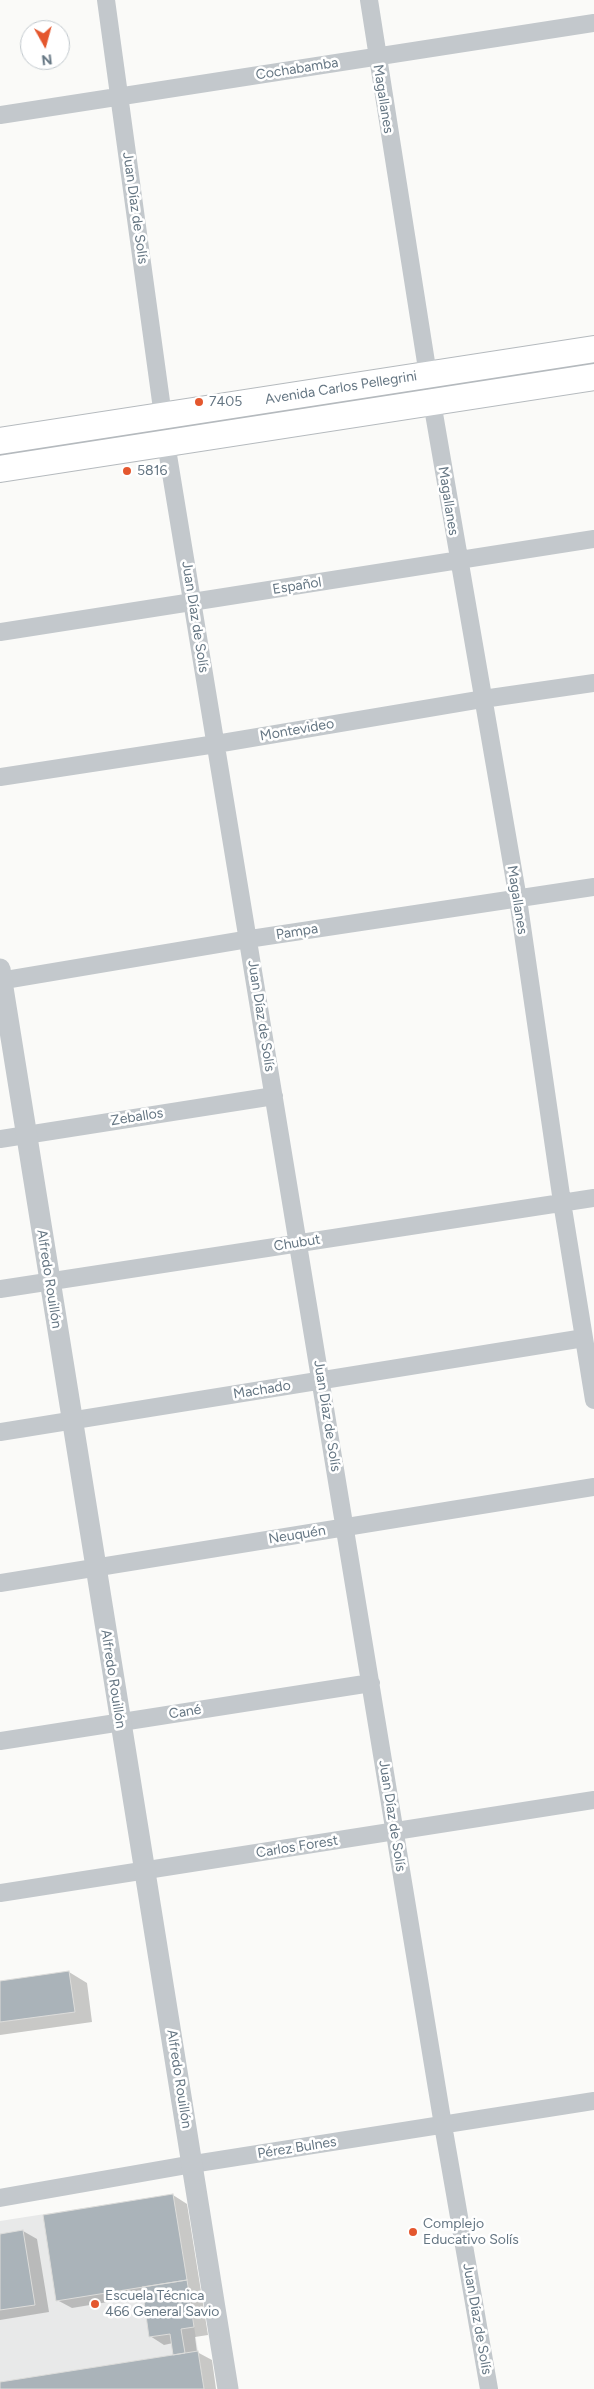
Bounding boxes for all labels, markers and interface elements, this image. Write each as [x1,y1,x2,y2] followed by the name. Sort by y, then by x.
[20,20,70,70] north arrow
[40,50,53,68] text: N
[255,54,339,84] street label: Cochabamba
[369,63,397,135] street label: Magallanes
[119,151,151,265] street label: Juan Díaz de Solís
[264,368,418,408] street label: Avenida Carlos Pellegrini
[209,394,242,410] place label: 7405
[193,396,205,408] marker: 7405
[137,463,167,479] place label: 5816
[121,465,133,477] marker: 5816
[434,465,462,537] street label: Magallanes
[178,560,212,674] street label: Juan Díaz de Solís
[271,574,323,598] street label: Español
[259,715,335,745] street label: Montevideo
[503,864,531,936] street label: Magallanes
[275,920,319,944] street label: Pampa
[244,959,278,1073] street label: Juan Díaz de Solís
[110,1105,164,1129] street label: Zeballos
[33,1228,65,1330] street label: Alfredo Rouillón
[272,1231,322,1255] street label: Chubut
[310,1359,344,1473] street label: Juan Díaz de Solís
[232,1377,292,1403] street label: Machado
[267,1522,327,1548] street label: Neuquén
[97,1628,129,1730] street label: Alfredo Rouillón
[168,1701,202,1723] street label: Cané
[375,1759,409,1873] street label: Juan Díaz de Solís
[255,1832,339,1862] street label: Carlos Forest
[163,2028,195,2130] street label: Alfredo Rouillón
[256,2133,338,2163] street label: Pérez Bulnes
[423,2216,519,2248] place label: Complejo Educativo Solís
[407,2226,419,2238] marker: Complejo Educativo Solís
[459,2262,495,2376] street label: Juan Díaz de Solís
[105,2288,219,2320] place label: Escuela Técnica 466 General Savio
[89,2298,101,2310] marker: Escuela Técnica 466 General Savio

